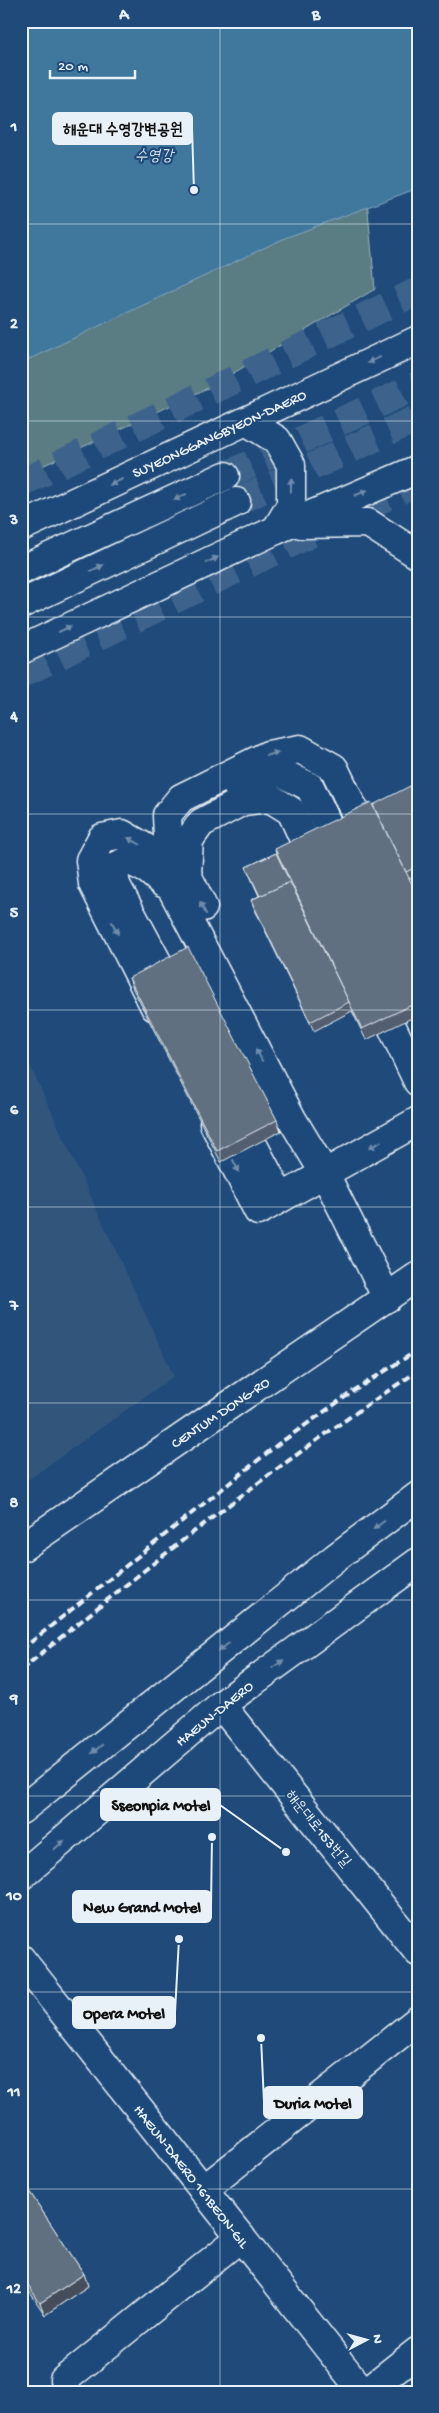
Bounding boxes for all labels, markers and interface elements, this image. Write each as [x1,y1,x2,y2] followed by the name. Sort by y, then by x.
[118,7,130,26] text: A
[311,7,321,26] text: B
[50,48,135,80] scale bar
[58,58,88,76] text: 20 m
[53,113,192,144] callout: 해운대 수영강변공원
[10,119,17,138] text: 1
[62,121,183,141] text: 해운대 수영강변공원
[135,148,175,167] water label: 수영강
[10,316,18,335] text: 2
[367,357,381,365] one-way arrow
[130,386,310,483] street label: SUYEONGGANGBYEON-DAERO
[287,477,295,493] one-way arrow
[109,479,123,487] one-way arrow
[353,489,368,497] one-way arrow
[173,493,187,501] one-way arrow
[9,512,18,531] text: 3
[205,555,219,563] one-way arrow
[90,563,104,571] one-way arrow
[58,625,72,633] one-way arrow
[9,709,18,728] text: 4
[264,750,279,758] one-way arrow
[127,836,140,845] one-way arrow
[199,900,207,915] one-way arrow
[10,905,19,924] text: 5
[111,921,119,935] one-way arrow
[255,1047,263,1062] one-way arrow
[10,1102,19,1121] text: 6
[369,1141,382,1150] one-way arrow
[232,1159,240,1174] one-way arrow
[9,1298,19,1317] text: 7
[168,1374,274,1453] street label: CENTUM DONG-RO
[10,1495,19,1514] text: 8
[372,1520,386,1530] one-way arrow
[218,1642,231,1653] one-way arrow
[271,1658,284,1669] one-way arrow
[173,1678,258,1751] street label: HAEUN-DAERO
[9,1691,18,1710] text: 9
[91,1743,104,1754] one-way arrow
[281,1787,354,1872] street label: 해운대로153번길
[101,1789,220,1820] callout: Sseonpia Motel
[111,1798,211,1817] text: Sseonpia Motel
[52,1839,64,1851] one-way arrow
[5,1888,22,1907] text: 10
[73,1891,211,1922] callout: New Grand Motel
[83,1900,201,1919] text: New Grand Motel
[73,1997,175,2028] callout: Opera Motel
[83,2006,165,2025] text: Opera Motel
[7,2084,20,2103] text: 11
[264,2087,362,2118] callout: Duria Motel
[272,2096,352,2115] text: Duria Motel
[129,2102,252,2253] street label: HAEUN-DAERO 161BEON-GIL
[6,2281,21,2300] text: 12
[342,2316,392,2366] north arrow
[368,2333,385,2344] text: N

